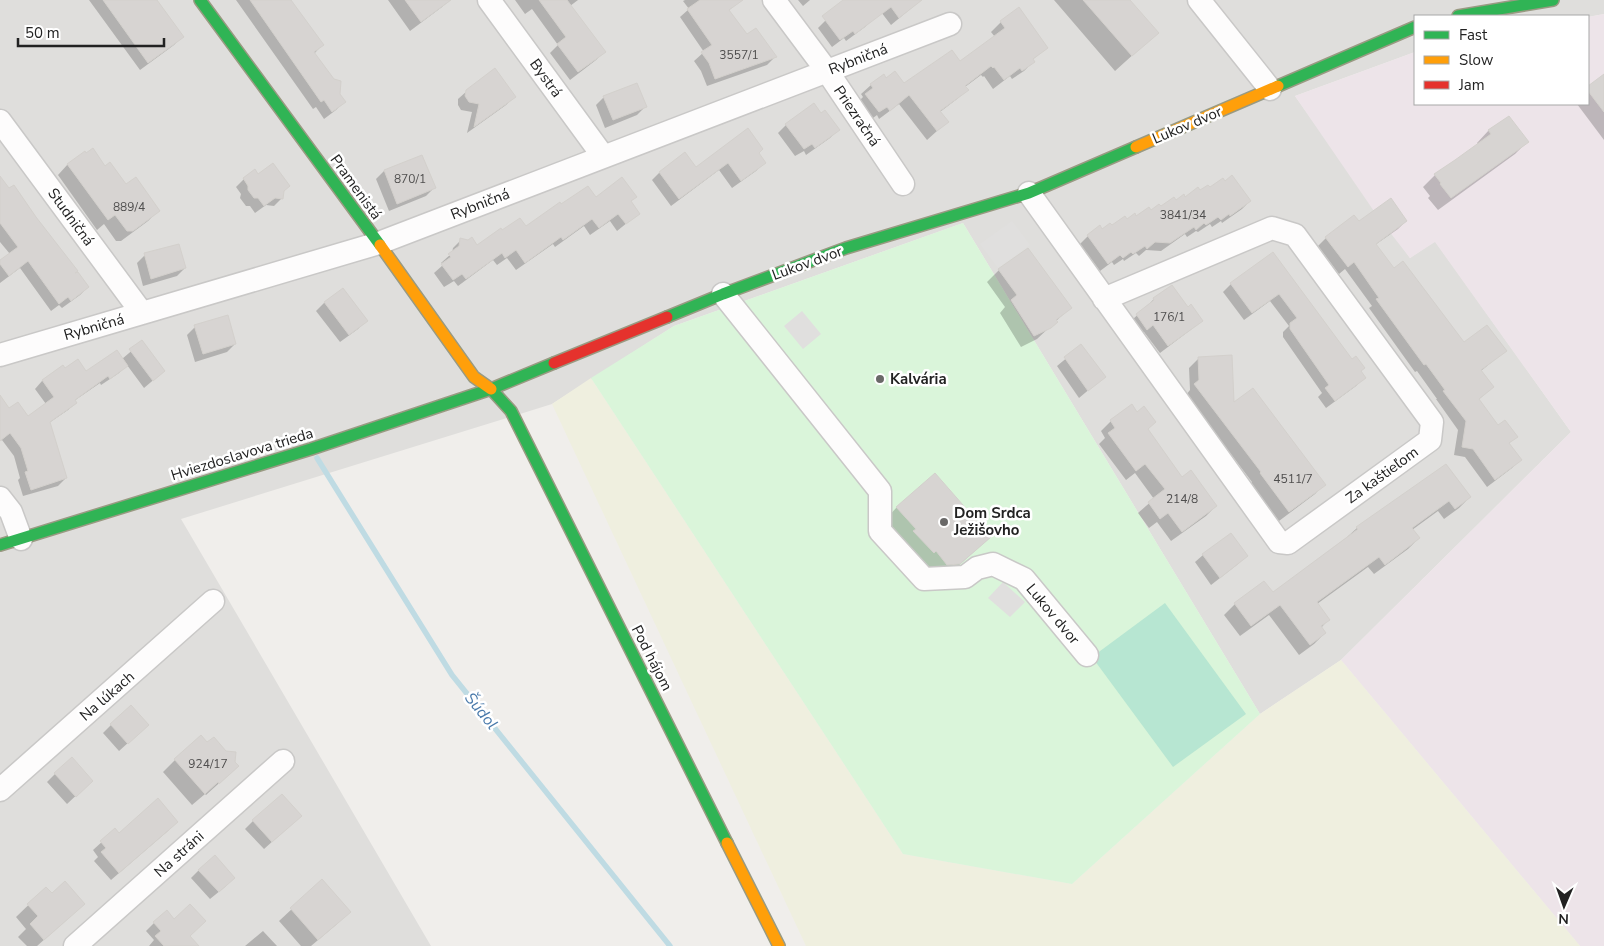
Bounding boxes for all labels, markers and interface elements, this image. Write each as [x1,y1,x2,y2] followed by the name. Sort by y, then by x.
[18,15,164,47] scale bar
[1414,15,1589,105] legend
[25,23,60,43] text: 50 m
[1459,25,1488,45] text: Fast
[826,39,890,79] street label: Rybničná
[719,47,759,63] house number: 3557/1
[1459,50,1494,70] text: Slow
[525,55,567,101] street label: Bystrá
[1458,75,1485,95] text: Jam
[829,81,885,151] street label: Priezračná
[1149,101,1225,149] street label: Lukov dvor
[326,150,386,224] street label: Pramenistá
[394,171,426,187] house number: 870/1
[43,184,99,250] street label: Studničná
[448,184,512,224] street label: Rybničná
[113,199,145,215] house number: 889/4
[1160,207,1206,223] house number: 3841/34
[769,241,846,285] street label: Lukov dvor
[61,309,127,345] street label: Rybničná
[1153,309,1185,325] house number: 176/1
[890,369,947,389] place label: Kalvária
[874,373,886,385] marker: Kalvária
[168,423,316,485] street label: Hviezdoslavova trieda
[1342,442,1422,508] street label: Za kaštieľom
[1273,471,1313,487] house number: 4511/7
[1166,491,1198,507] house number: 214/8
[953,503,1031,540] place label: Dom Srdca Ježišovho
[938,516,950,528] marker: Dom Srdca Ježišovho
[1022,579,1085,649] street label: Lukov dvor
[627,622,677,694] street label: Pod hájom
[75,667,139,725] street label: Na lúkach
[459,688,503,734] water label: Šúdol
[188,756,228,772] house number: 924/17
[150,826,208,882] street label: Na stráni
[1539,881,1589,931] north arrow
[1558,909,1569,928] text: N

